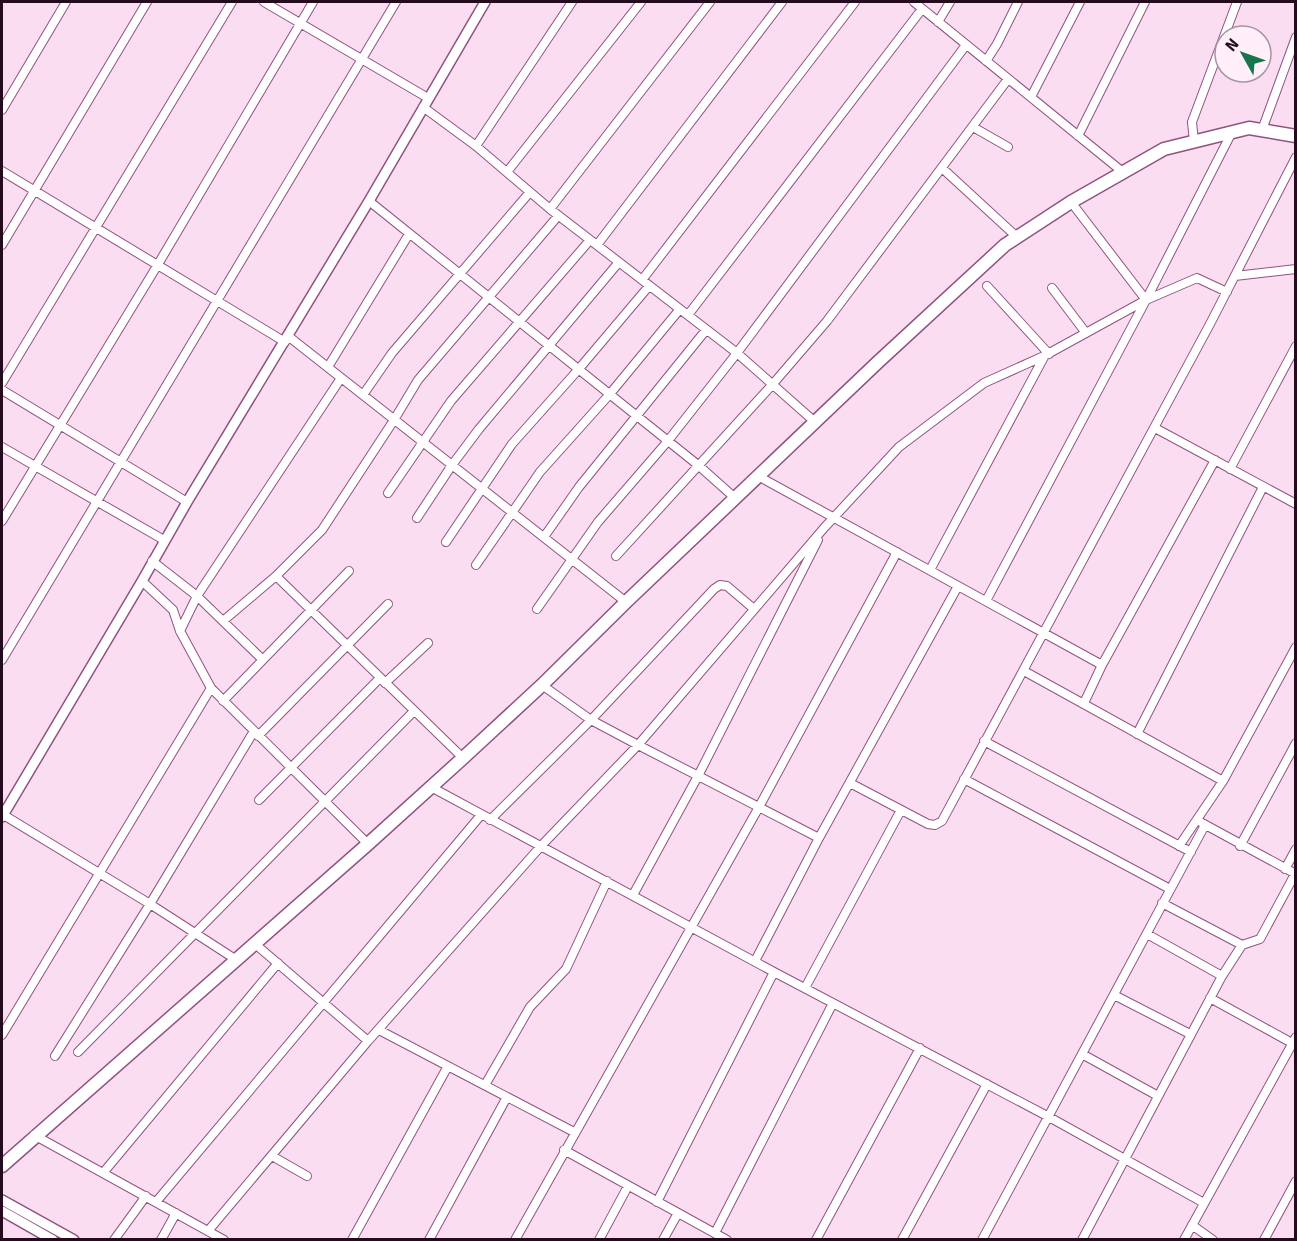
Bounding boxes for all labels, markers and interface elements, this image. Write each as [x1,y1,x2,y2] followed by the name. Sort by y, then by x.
[1213,24,1273,84] north arrow
[1221,34,1244,56] text: N

